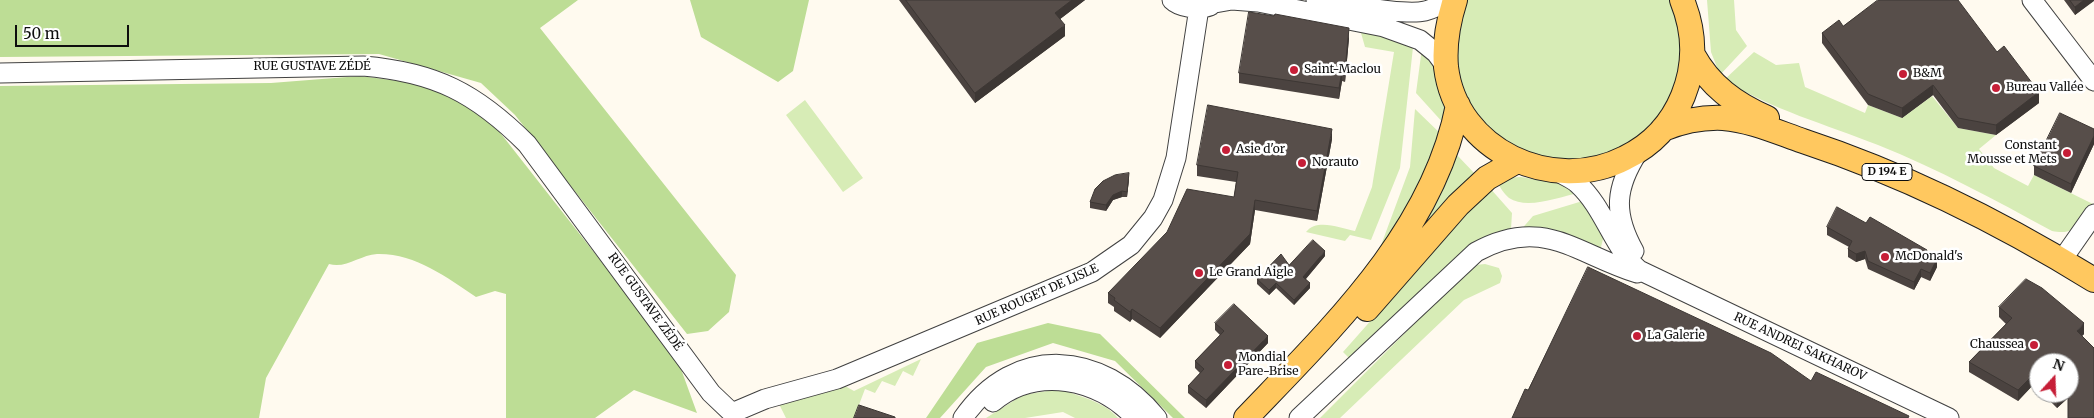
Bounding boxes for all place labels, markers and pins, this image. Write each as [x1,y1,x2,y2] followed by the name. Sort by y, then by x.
[1304,63,1381,77] place label: Saint-Maclou
[1288,64,1300,76] marker: Saint-Maclou
[1913,67,1942,81] place label: B&M
[1897,68,1909,80] marker: B&M
[2006,81,2084,95] place label: Bureau Vallée
[1990,82,2002,94] marker: Bureau Vallée
[1967,139,2057,167] place label: Constant Mousse et Mets
[1236,143,1285,157] place label: Asie d'or
[1220,144,1232,156] marker: Asie d'or
[2061,147,2073,159] marker: Constant Mousse et Mets
[1312,156,1359,170] place label: Norauto
[1296,157,1308,169] marker: Norauto
[1895,250,1963,264] place label: McDonald's
[1879,251,1891,263] marker: McDonald's
[1209,266,1293,280] place label: Le Grand Aigle
[1193,267,1205,279] marker: Le Grand Aigle
[1647,329,1705,343] place label: La Galerie
[1631,330,1643,342] marker: La Galerie
[1970,338,2024,352] place label: Chaussea
[2028,339,2040,351] marker: Chaussea
[1238,351,1298,379] place label: Mondial Pare-Brise
[1222,359,1234,371] marker: Mondial Pare-Brise

